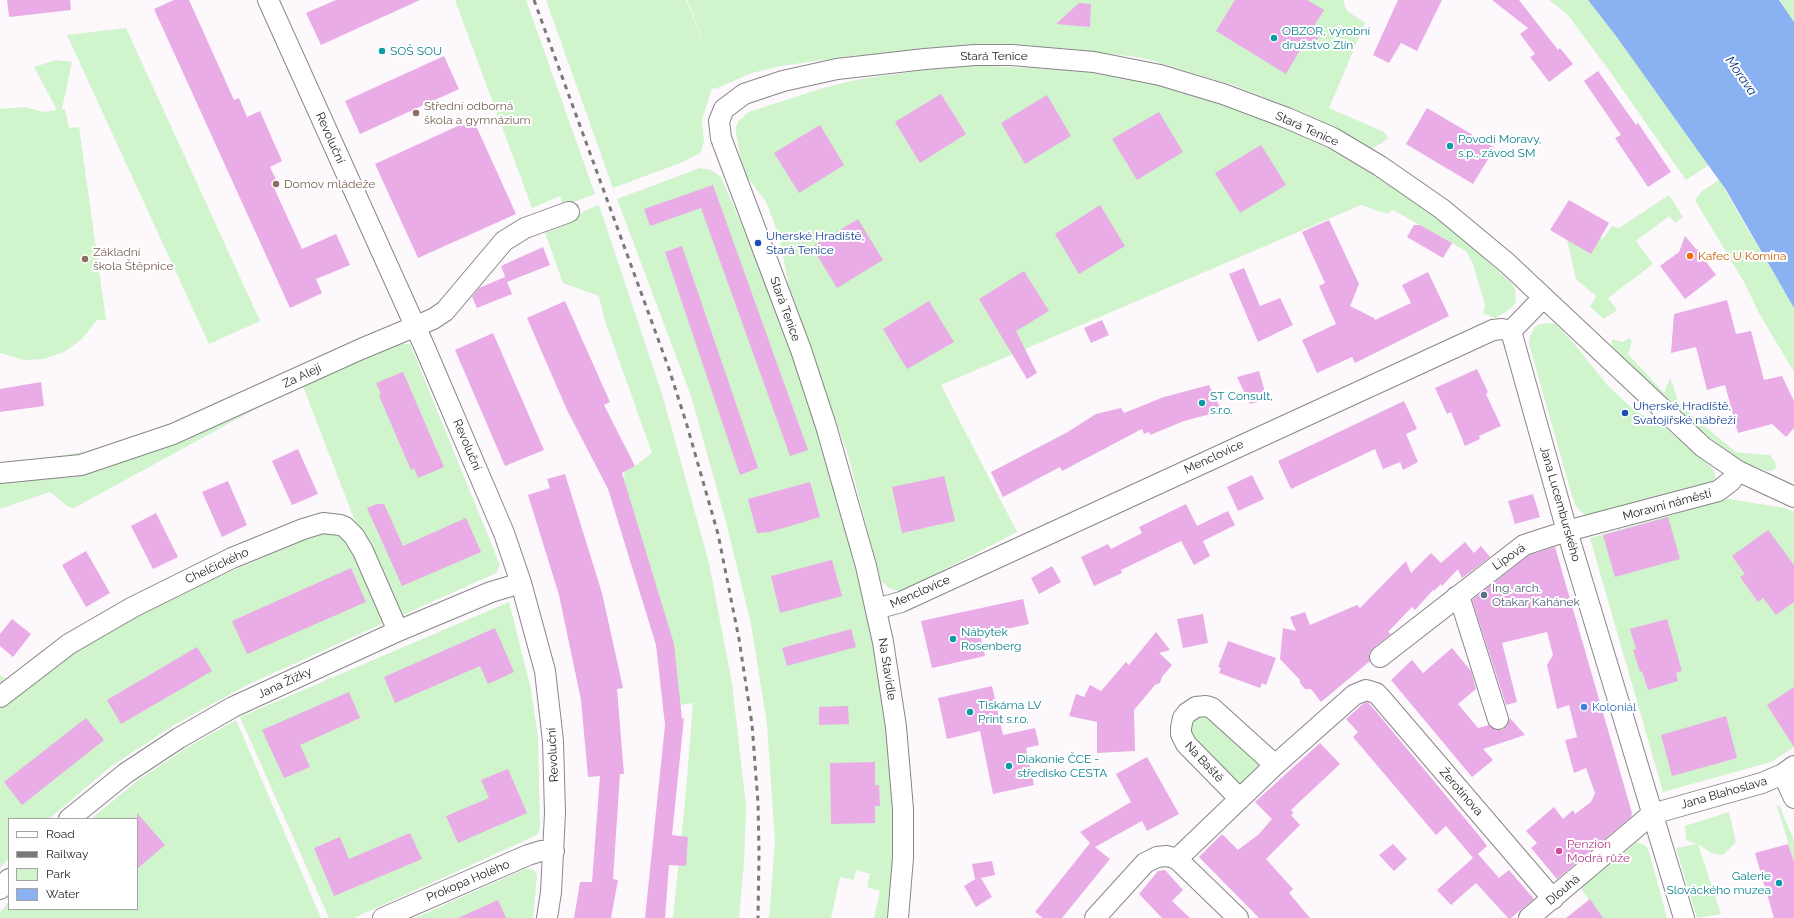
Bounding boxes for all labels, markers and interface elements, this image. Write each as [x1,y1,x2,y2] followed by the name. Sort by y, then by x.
[1282,24,1370,52] place label: OBZOR, výrobní družstvo Zlín
[1269,33,1279,43] marker: OBZOR, výrobní družstvo Zlín
[390,44,442,58] place label: SOŠ SOU
[377,46,387,56] marker: SOŠ SOU
[960,49,1028,63] street label: Stará Tenice
[1722,53,1760,99] water label: Morava
[424,99,531,127] place label: Střední odborná škola a gymnázium
[411,108,421,118] marker: Střední odborná škola a gymnázium
[1273,109,1341,149] street label: Stará Tenice
[312,110,348,166] street label: Revoluční
[1458,132,1542,160] place label: Povodí Moravy, s.p., závod SM
[1445,141,1455,151] marker: Povodí Moravy, s.p., závod SM
[284,177,375,191] place label: Domov mládeže
[271,179,281,189] marker: Domov mládeže
[766,229,864,257] place label: Uherské Hradiště, Stará Tenice
[753,238,763,248] marker: Uherské Hradiště, Stará Tenice
[93,245,174,273] place label: Základní škola Štěpnice
[1698,249,1786,263] place label: Kafec U Komína
[1685,251,1695,261] marker: Kafec U Komína
[80,254,90,264] marker: Základní škola Štěpnice
[767,275,803,343] street label: Stará Tenice
[280,361,324,391] street label: Za Alejí
[1210,389,1273,417] place label: ST Consult, s.r.o.
[1197,398,1207,408] marker: ST Consult, s.r.o.
[1633,399,1736,427] place label: Uherské Hradiště, Svatojiřské nábřeží
[1620,408,1630,418] marker: Uherské Hradiště, Svatojiřské nábřeží
[450,417,484,473] street label: Revoluční
[1182,437,1246,477] street label: Menclovice
[1537,445,1583,563] street label: Jana Lucemburského
[1621,486,1713,524] street label: Moravní náměstí
[1490,541,1528,573] street label: Lipová
[183,545,251,587] street label: Chelčického
[888,572,952,612] street label: Menclovice
[1492,581,1580,609] place label: Ing. arch. Otakar Kahánek
[1479,590,1489,600] marker: Ing. arch. Otakar Kahánek
[961,625,1022,653] place label: Nábytek Rosenberg
[948,634,958,644] marker: Nábytek Rosenberg
[875,637,899,701] street label: Na Stavidle
[256,664,314,702] street label: Jana Žižky
[978,698,1041,726] place label: Tiskárna LV Print s.r.o.
[1592,700,1636,714] place label: Koloniál
[1579,702,1589,712] marker: Koloniál
[965,707,975,717] marker: Tiskárna LV Print s.r.o.
[544,727,562,783] street label: Revoluční
[1182,739,1226,785] street label: Na Baště
[1017,752,1107,780] place label: Diakonie ČCE - středisko CESTA
[1004,761,1014,771] marker: Diakonie ČCE - středisko CESTA
[1436,765,1486,819] street label: Žerotínova
[1679,774,1769,812] street label: Jana Blahoslava
[8,818,138,910] legend
[46,827,75,841] text: Road
[1567,837,1630,865] place label: Penzion Modrá růže
[1554,846,1564,856] marker: Penzion Modrá růže
[46,847,88,861] text: Railway
[424,857,512,905] street label: Prokopa Holého
[46,867,71,881] text: Park
[1666,869,1771,897] place label: Galerie Slováckého muzea
[1543,872,1583,908] street label: Dlouhá
[1774,878,1784,888] marker: Galerie Slováckého muzea
[46,887,80,901] text: Water

